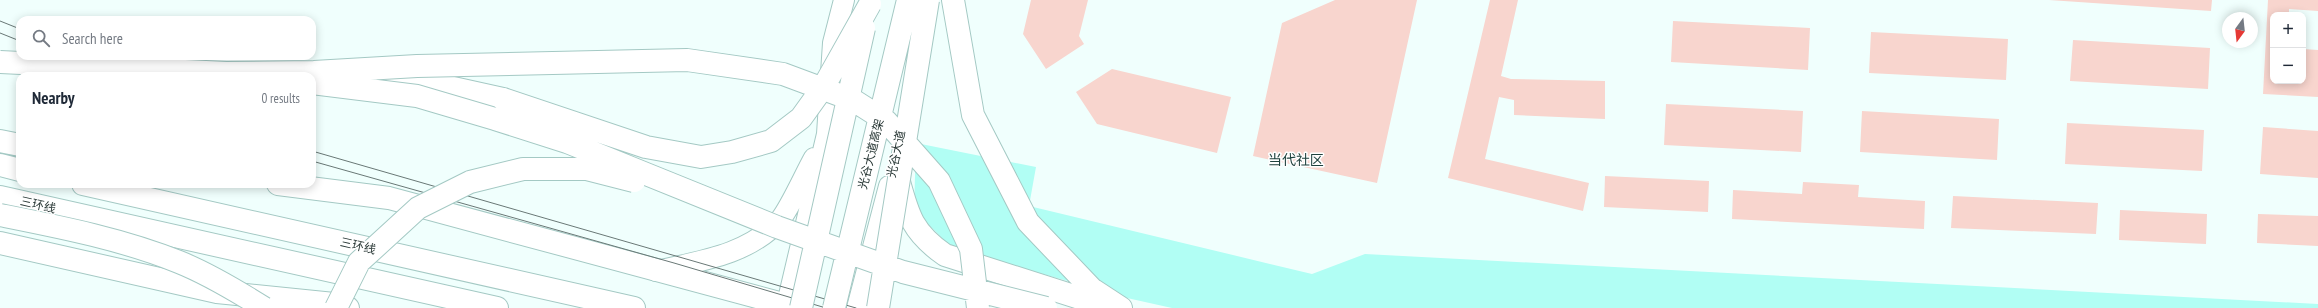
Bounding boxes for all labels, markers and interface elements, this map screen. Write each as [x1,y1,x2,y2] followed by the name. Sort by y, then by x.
[2222,12,2258,48] north arrow
[2270,12,2306,84] map controls
[2270,12,2306,48] button: +
[16,16,316,60] search box
[30,27,52,49] icon: search
[62,29,123,48] text: Search here
[2270,48,2306,84] button: −
[32,87,75,109] text: Nearby
[261,90,300,107] text: 0 results
[855,117,887,191] street label: 光谷大道高架
[883,129,908,179] street label: 光谷大道
[1268,151,1324,169] district label: 当代社区
[19,193,57,216] street label: 三环线
[339,234,377,257] street label: 三环线

